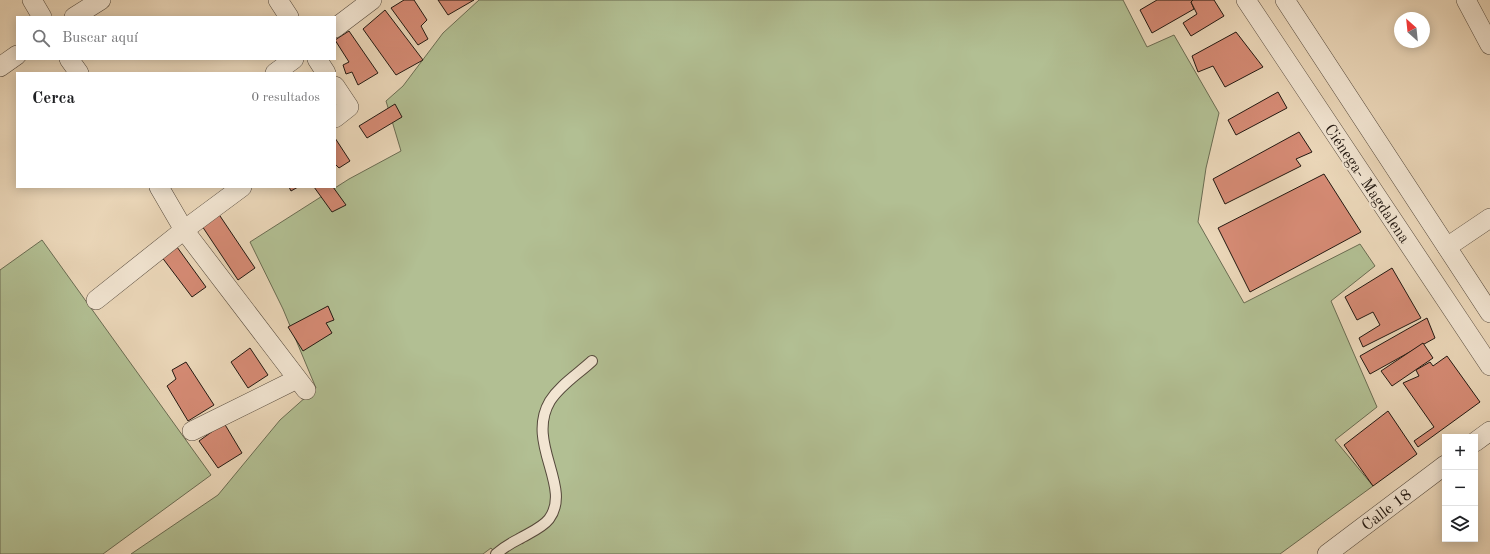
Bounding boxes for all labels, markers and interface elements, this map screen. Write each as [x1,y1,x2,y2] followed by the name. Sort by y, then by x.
[1394,12,1430,48] north arrow
[16,16,336,60] search box
[30,27,52,49] icon: search
[62,31,138,46] text: Buscar aquí
[32,90,75,107] text: Cerca
[252,91,320,104] text: 0 resultados
[1321,122,1412,247] street label: Ciénega- Magdalena
[1442,434,1478,542] map controls
[1442,434,1478,470] button: +
[1442,470,1478,506] button: −
[1359,487,1415,534] street label: Calle 18
[1442,506,1478,542] button: layers

